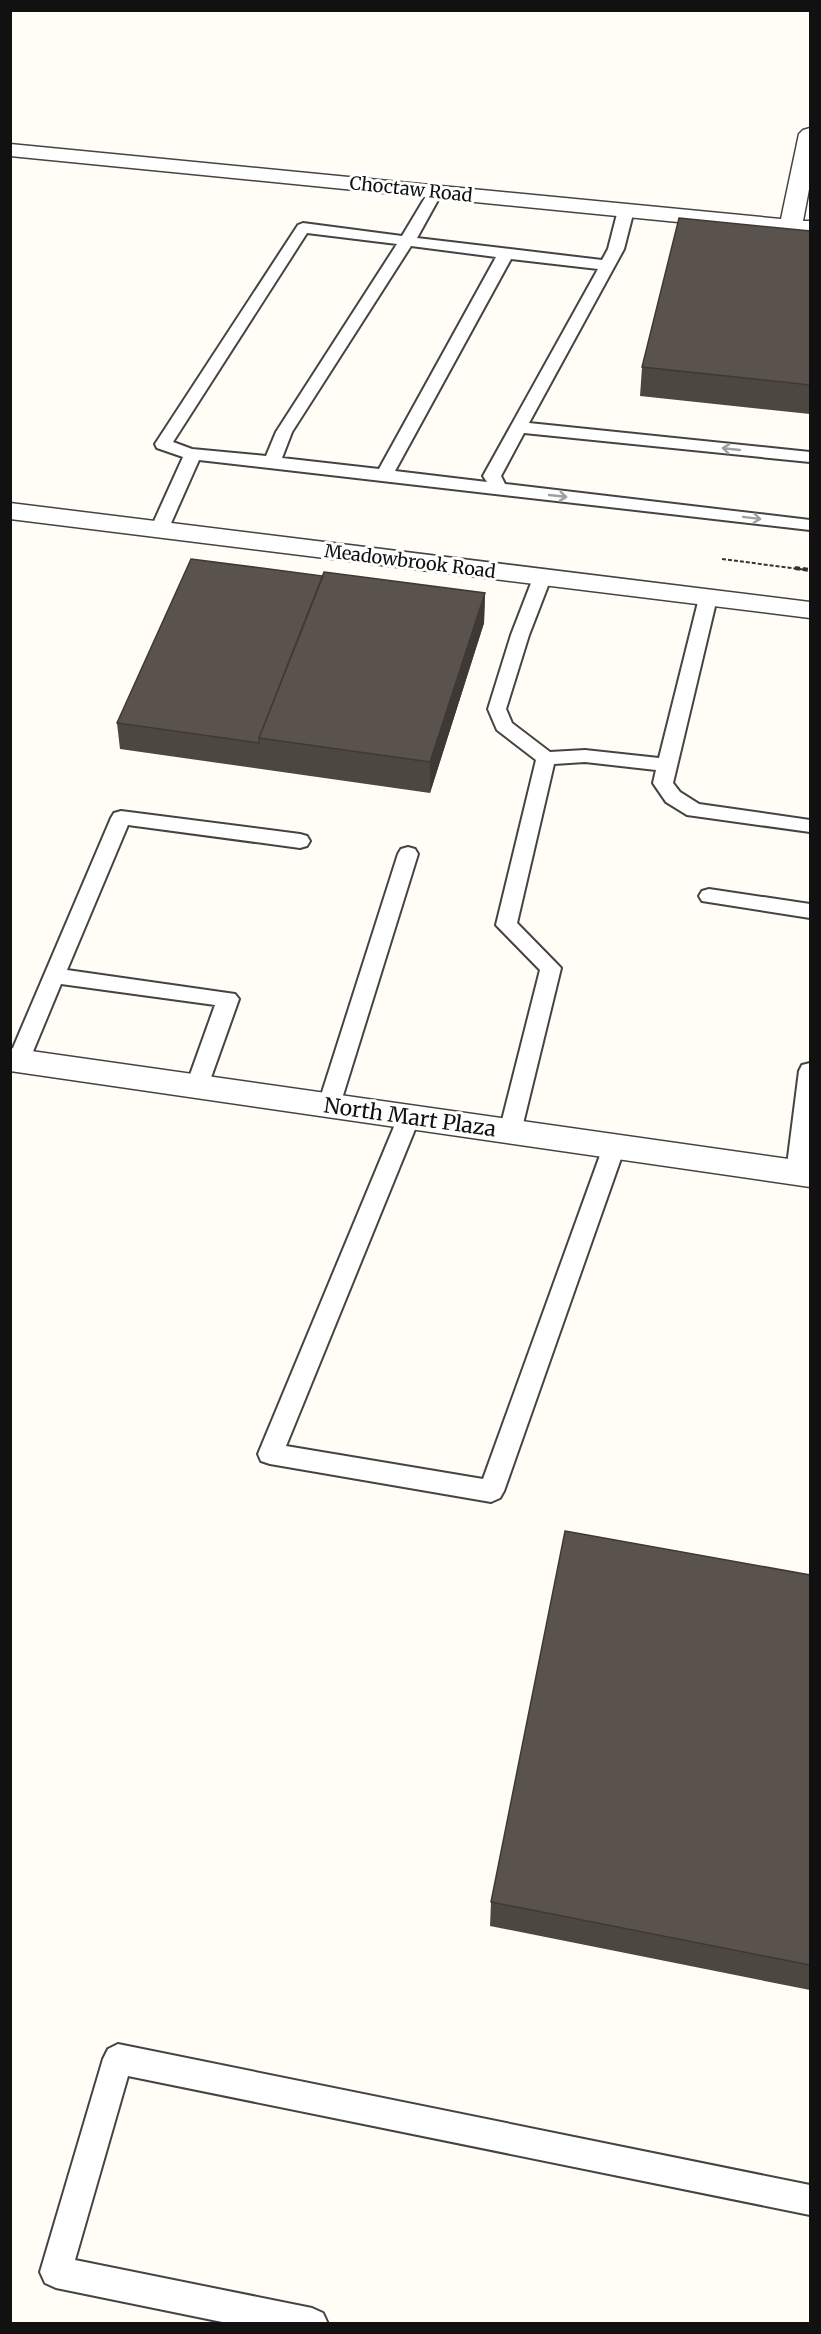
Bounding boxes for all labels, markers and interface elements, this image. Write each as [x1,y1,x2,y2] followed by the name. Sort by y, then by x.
[348,171,474,207] street label: Choctaw Road
[722,443,742,454] one-way arrow
[548,491,568,502] one-way arrow
[741,513,761,524] one-way arrow
[323,539,497,583] street label: Meadowbrook Road
[322,1092,498,1142] street label: North Mart Plaza

